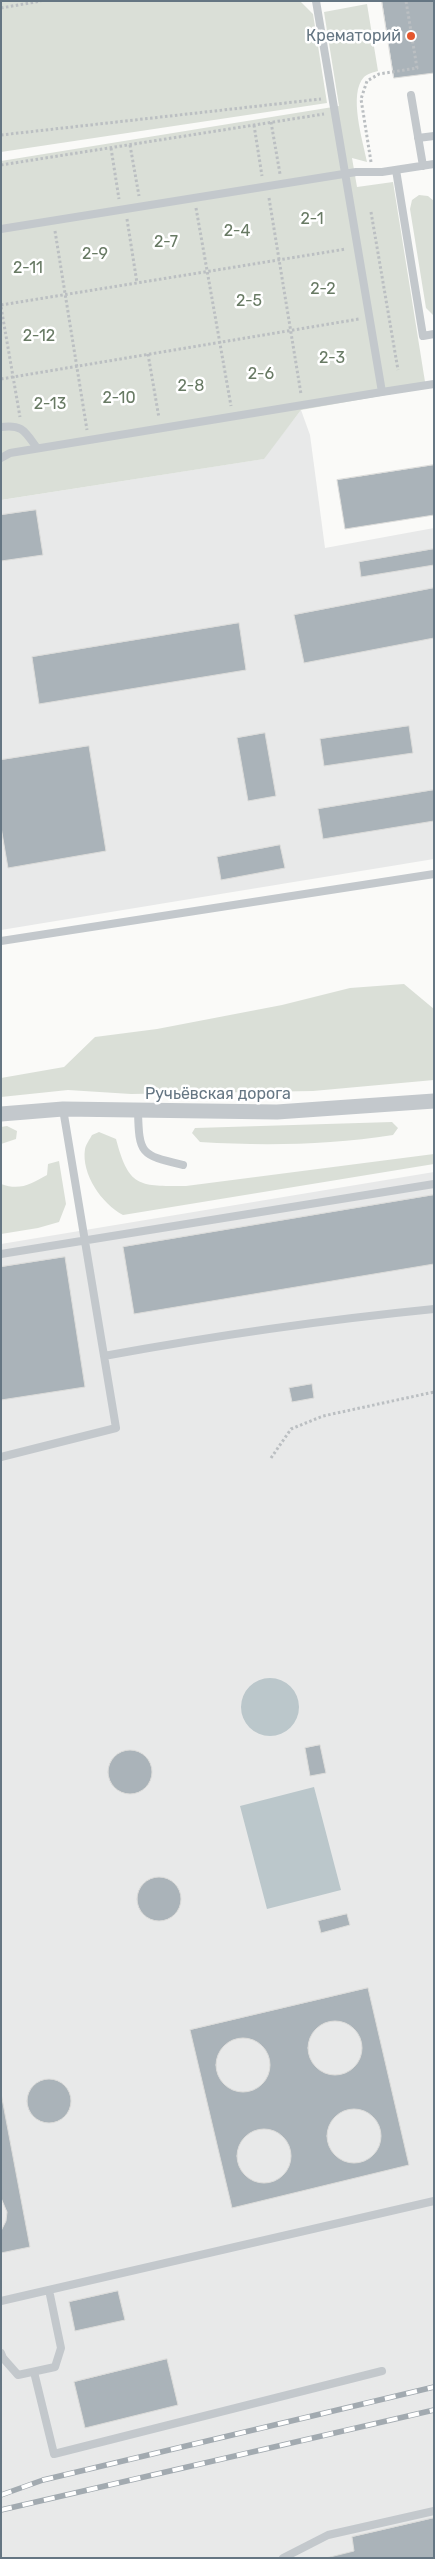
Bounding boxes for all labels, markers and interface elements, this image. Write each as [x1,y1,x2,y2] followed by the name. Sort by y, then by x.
[306,26,401,46] place label: Крематорий
[405,30,417,42] marker: Крематорий
[300,209,324,229] park label: 2-1
[224,221,250,241] park label: 2-4
[154,232,178,252] park label: 2-7
[82,244,108,264] park label: 2-9
[13,258,43,278] park label: 2-11
[310,279,336,299] park label: 2-2
[236,291,262,311] park label: 2-5
[23,326,55,346] park label: 2-12
[319,348,345,368] park label: 2-3
[248,364,274,384] park label: 2-6
[178,376,204,396] park label: 2-8
[102,388,136,408] park label: 2-10
[34,394,66,414] park label: 2-13
[145,1084,291,1104] street label: Ручьёвская дорога

